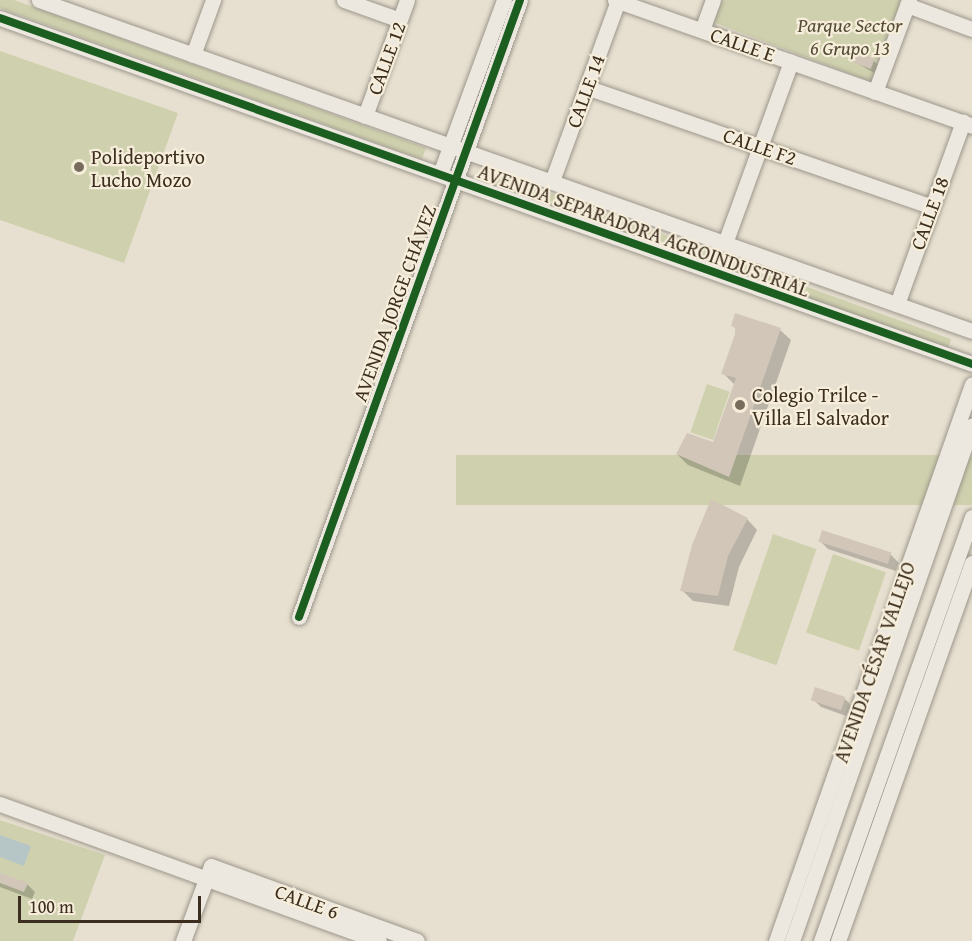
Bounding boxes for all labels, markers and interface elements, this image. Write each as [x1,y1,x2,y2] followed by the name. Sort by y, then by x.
[798,12,902,59] park label: Parque Sector 6 Grupo 13
[362,18,410,98] street label: CALLE 12
[708,22,778,66] street label: CALLE E
[561,51,609,131] street label: CALLE 14
[720,122,800,170] street label: CALLE F2
[91,144,205,191] place label: Polideportivo Lucho Mozo
[475,159,813,301] street label: AVENIDA SEPARADORA AGROINDUSTRIAL
[72,160,86,174] marker: Polideportivo Lucho Mozo
[905,173,953,253] street label: CALLE 18
[347,201,441,405] street label: AVENIDA JORGE CHÁVEZ
[752,382,889,429] place label: Colegio Trilce - Villa El Salvador
[733,398,747,412] marker: Colegio Trilce - Villa El Salvador
[828,558,920,766] street label: AVENIDA CÉSAR VALLEJO
[272,878,342,924] street label: CALLE 6
[21,884,204,922] scale bar
[29,893,74,920] text: 100 m

